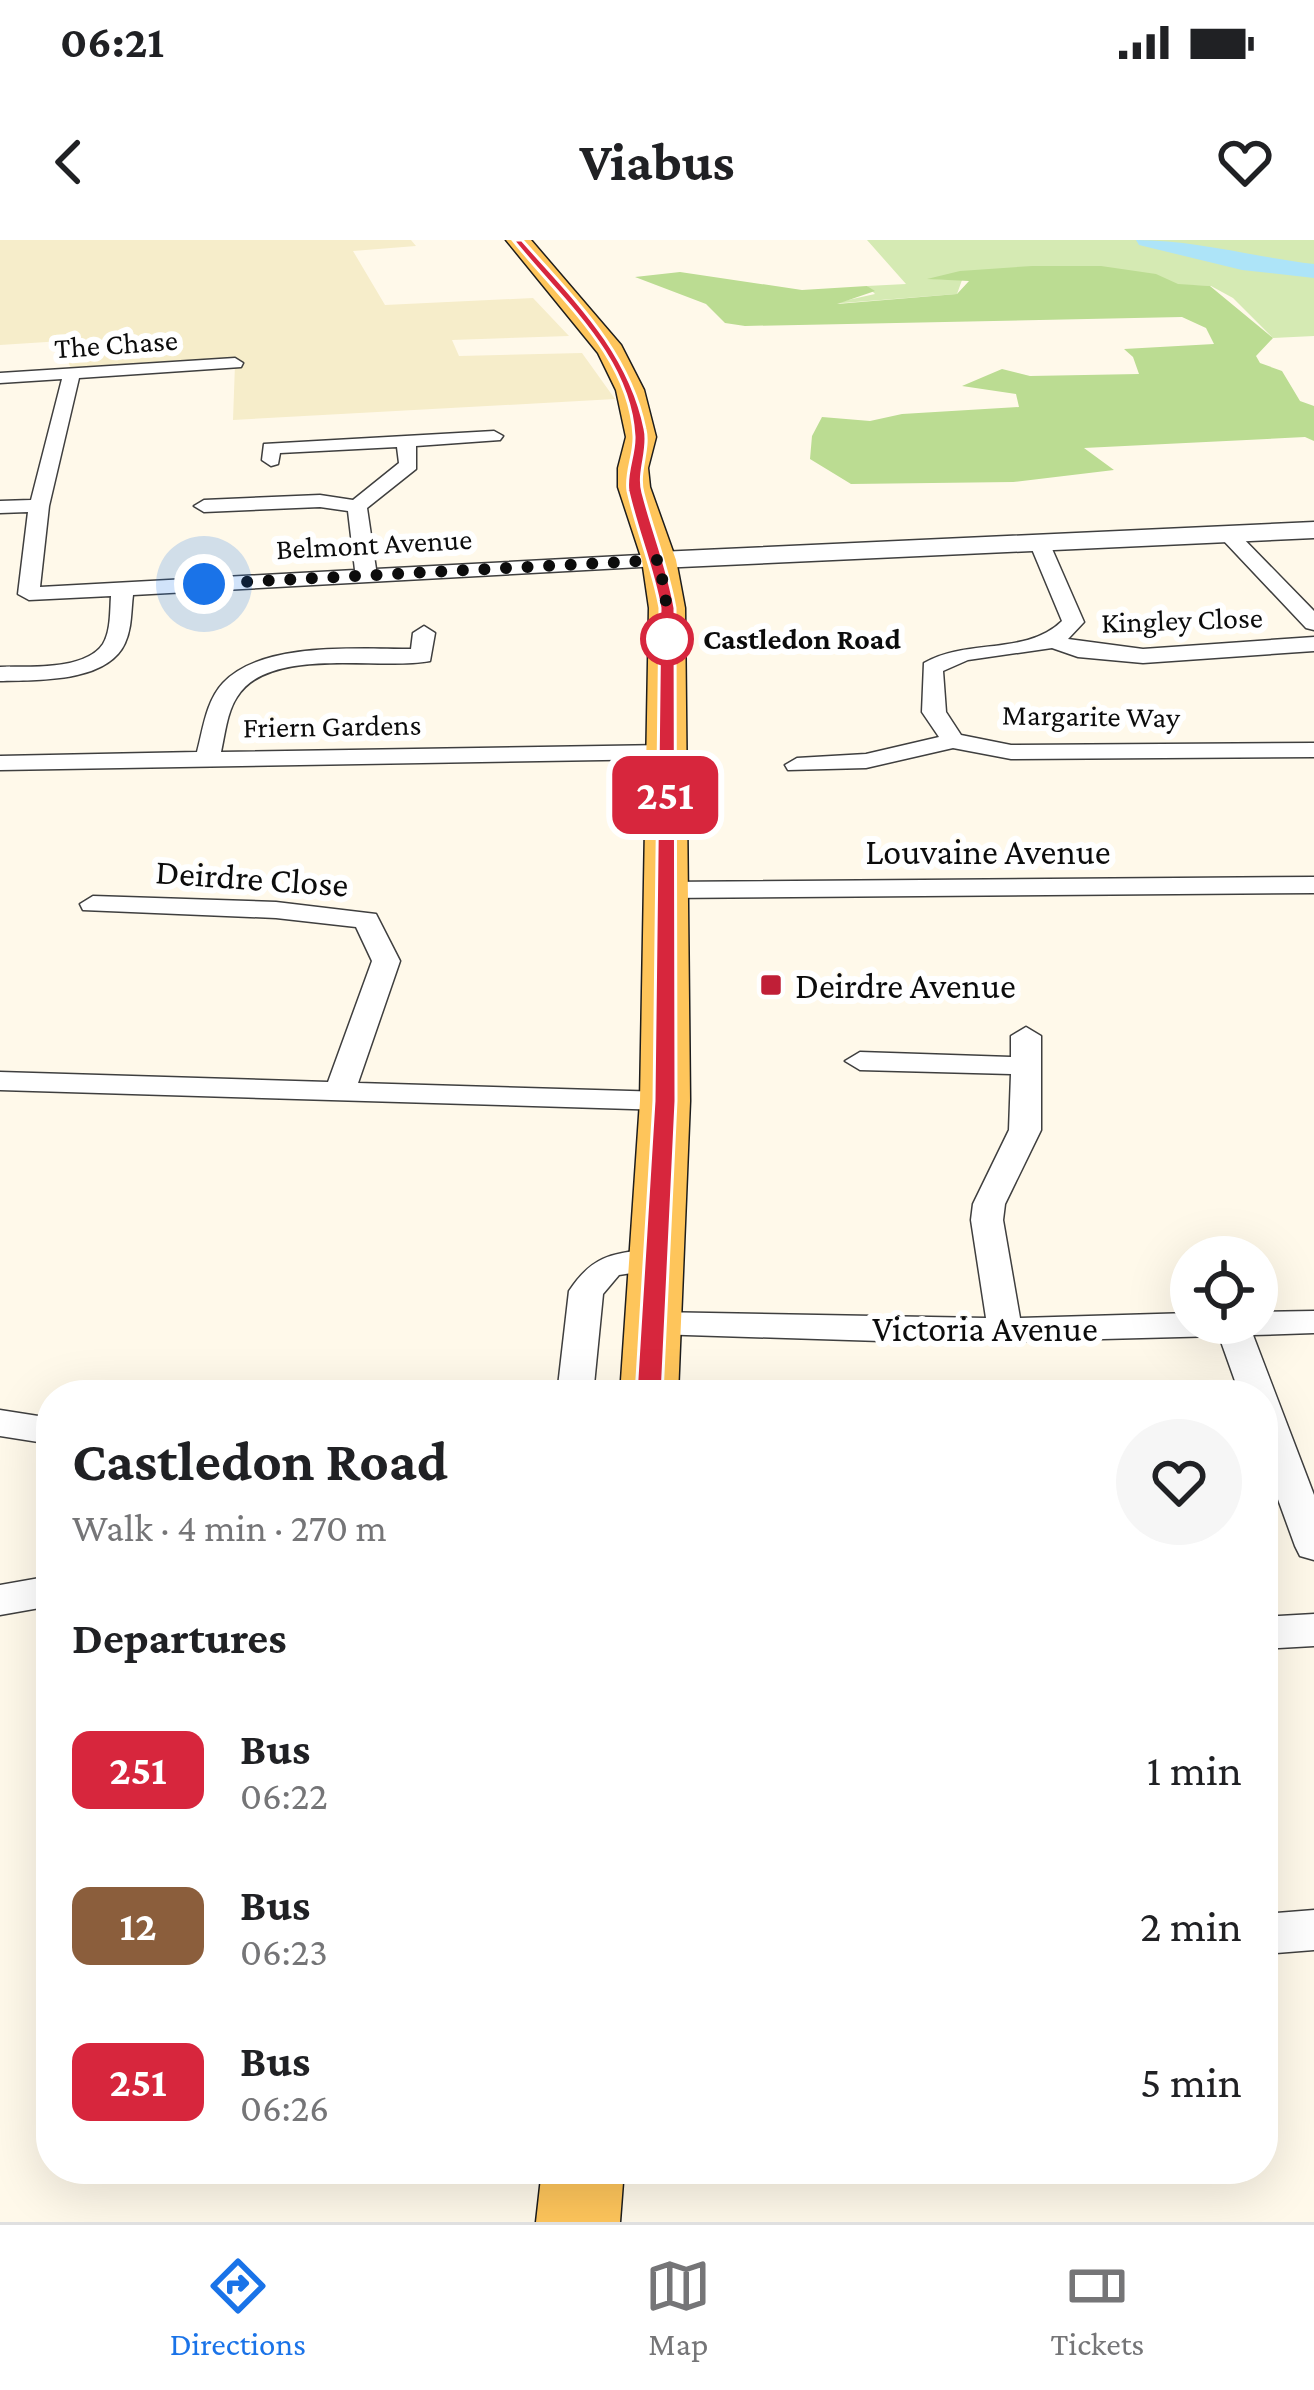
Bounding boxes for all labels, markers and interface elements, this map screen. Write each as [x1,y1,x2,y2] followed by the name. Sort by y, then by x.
[60,17,164,67] text: 06:21
[36,129,102,195] icon: back
[1212,129,1278,195] icon: heart
[579,132,735,192] text: Viabus
[53,323,179,364] street label: The Chase
[275,522,473,565] street label: Belmont Avenue
[174,554,234,614] your location
[1101,600,1263,640] street label: Kingley Close
[642,614,692,664] marker: Castledon Road
[703,622,901,655] place label: Castledon Road
[1002,697,1180,735] street label: Margarite Way
[242,707,422,744] street label: Friern Gardens
[596,756,734,834] line badge: 251
[636,771,694,818] text: 251
[865,832,1111,872] street label: Louvaine Avenue
[154,851,350,905] street label: Deirdre Close
[795,966,1016,1006] place label: Deirdre Avenue
[758,972,784,998] marker: Deirdre Avenue
[1170,1236,1278,1344] map controls
[1170,1236,1278,1344] button: locate
[872,1309,1098,1349] street label: Victoria Avenue
[1116,1419,1242,1545] button: heart
[72,1429,448,1492] text: Castledon Road
[72,1506,387,1549] text: Walk · 4 min · 270 m
[72,1613,287,1663] text: Departures
[240,1724,310,1774] text: Bus
[1147,1745,1242,1795] text: 1 min
[109,1746,167,1793] text: 251
[240,1774,328,1817] text: 06:22
[240,1880,310,1930] text: Bus
[1140,1901,1242,1951] text: 2 min
[119,1902,157,1949] text: 12
[240,1930,328,1973] text: 06:23
[240,2036,310,2086] text: Bus
[1140,2057,1242,2107] text: 5 min
[109,2058,167,2105] text: 251
[240,2086,329,2129] text: 06:26
[170,2253,306,2362] tab: Directions
[645,2253,711,2362] tab: Map
[1051,2253,1144,2362] tab: Tickets

